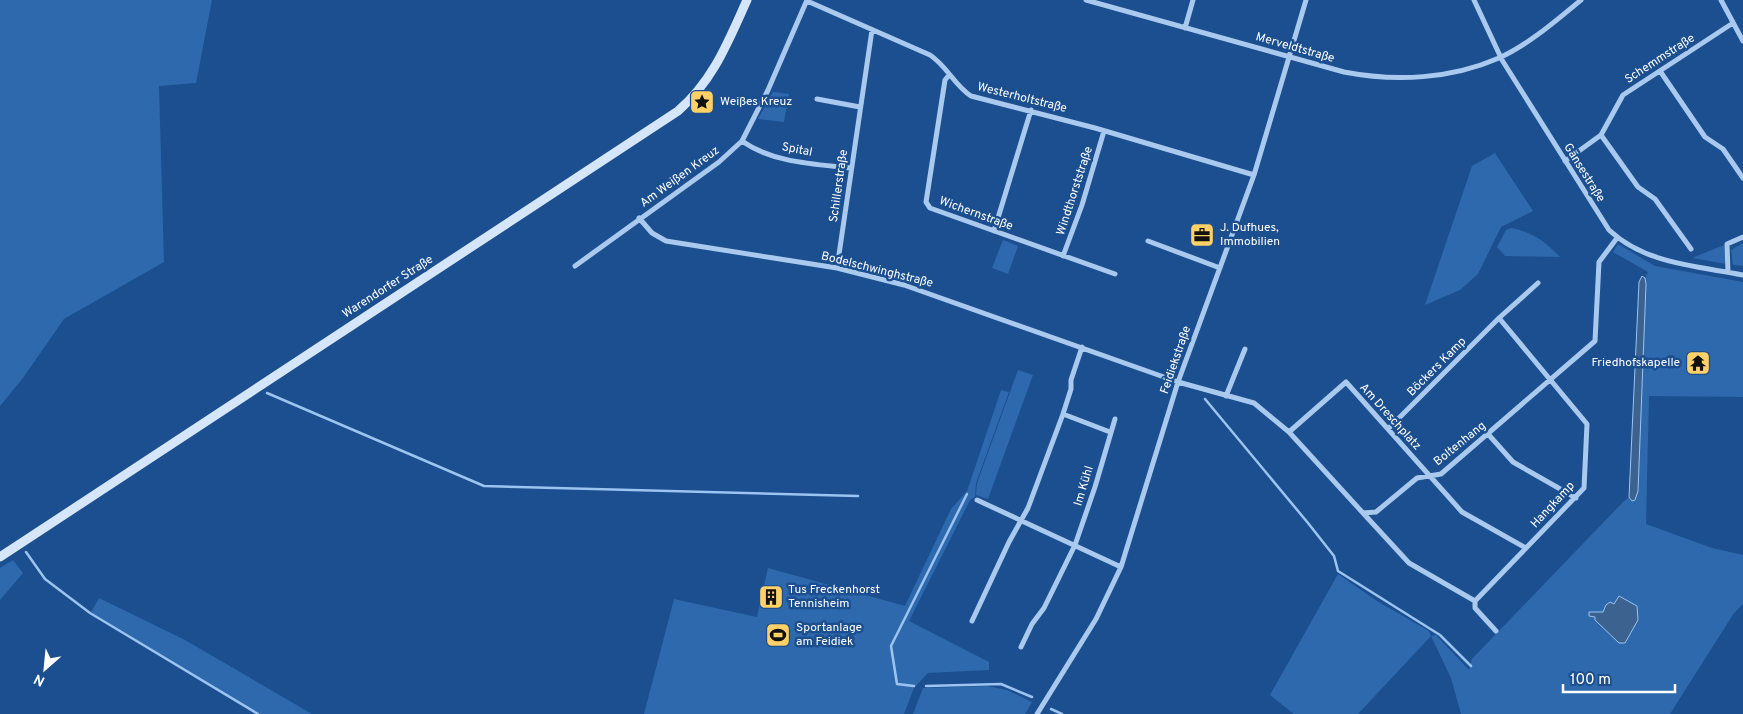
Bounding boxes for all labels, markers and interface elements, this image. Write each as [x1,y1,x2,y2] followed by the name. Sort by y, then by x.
[1254,29,1336,67] street label: Merveldtstraße
[1622,30,1698,88] street label: Schemmstraße
[975,79,1069,117] street label: Westerholtstraße
[689,89,715,115] place icon: Weißes Kreuz
[720,94,792,110] place label: Weißes Kreuz
[780,139,814,161] street label: Spital
[1560,141,1608,205] street label: Gänsestraße
[637,143,723,211] street label: Am Weißen Kreuz
[1053,145,1097,237] street label: Windthorststraße
[826,148,852,224] street label: Schillerstraße
[937,193,1015,235] street label: Wichernstraße
[1220,220,1280,250] place label: J. Dufhues, Immobilien
[1189,222,1215,248] office icon: J. Dufhues, Immobilien
[819,248,935,292] street label: Bodelschwinghstraße
[340,252,436,322] street label: Warendorfer Straße
[1157,324,1195,396] street label: Feidiekstraße
[1404,334,1470,400] street label: Böckers Kamp
[1685,350,1711,376] temple icon: Friedhofskapelle
[1592,355,1680,371] place label: Friedhofskapelle
[1356,380,1424,454] street label: Am Dreschplatz
[1431,418,1489,470] street label: Boltenhang
[1070,464,1098,508] street label: Im Kühl
[1527,478,1579,532] street label: Hangkamp
[788,582,880,612] place label: Tus Freckenhorst Tennisheim
[758,584,784,610] building icon: Tus Freckenhorst Tennisheim
[796,620,862,650] place label: Sportanlage am Feidiek
[765,622,791,648] sports icon: Sportanlage am Feidiek
[20,644,70,694] north arrow
[1563,662,1676,694] scale bar
[31,669,48,689] text: N
[1570,671,1611,690] text: 100 m

